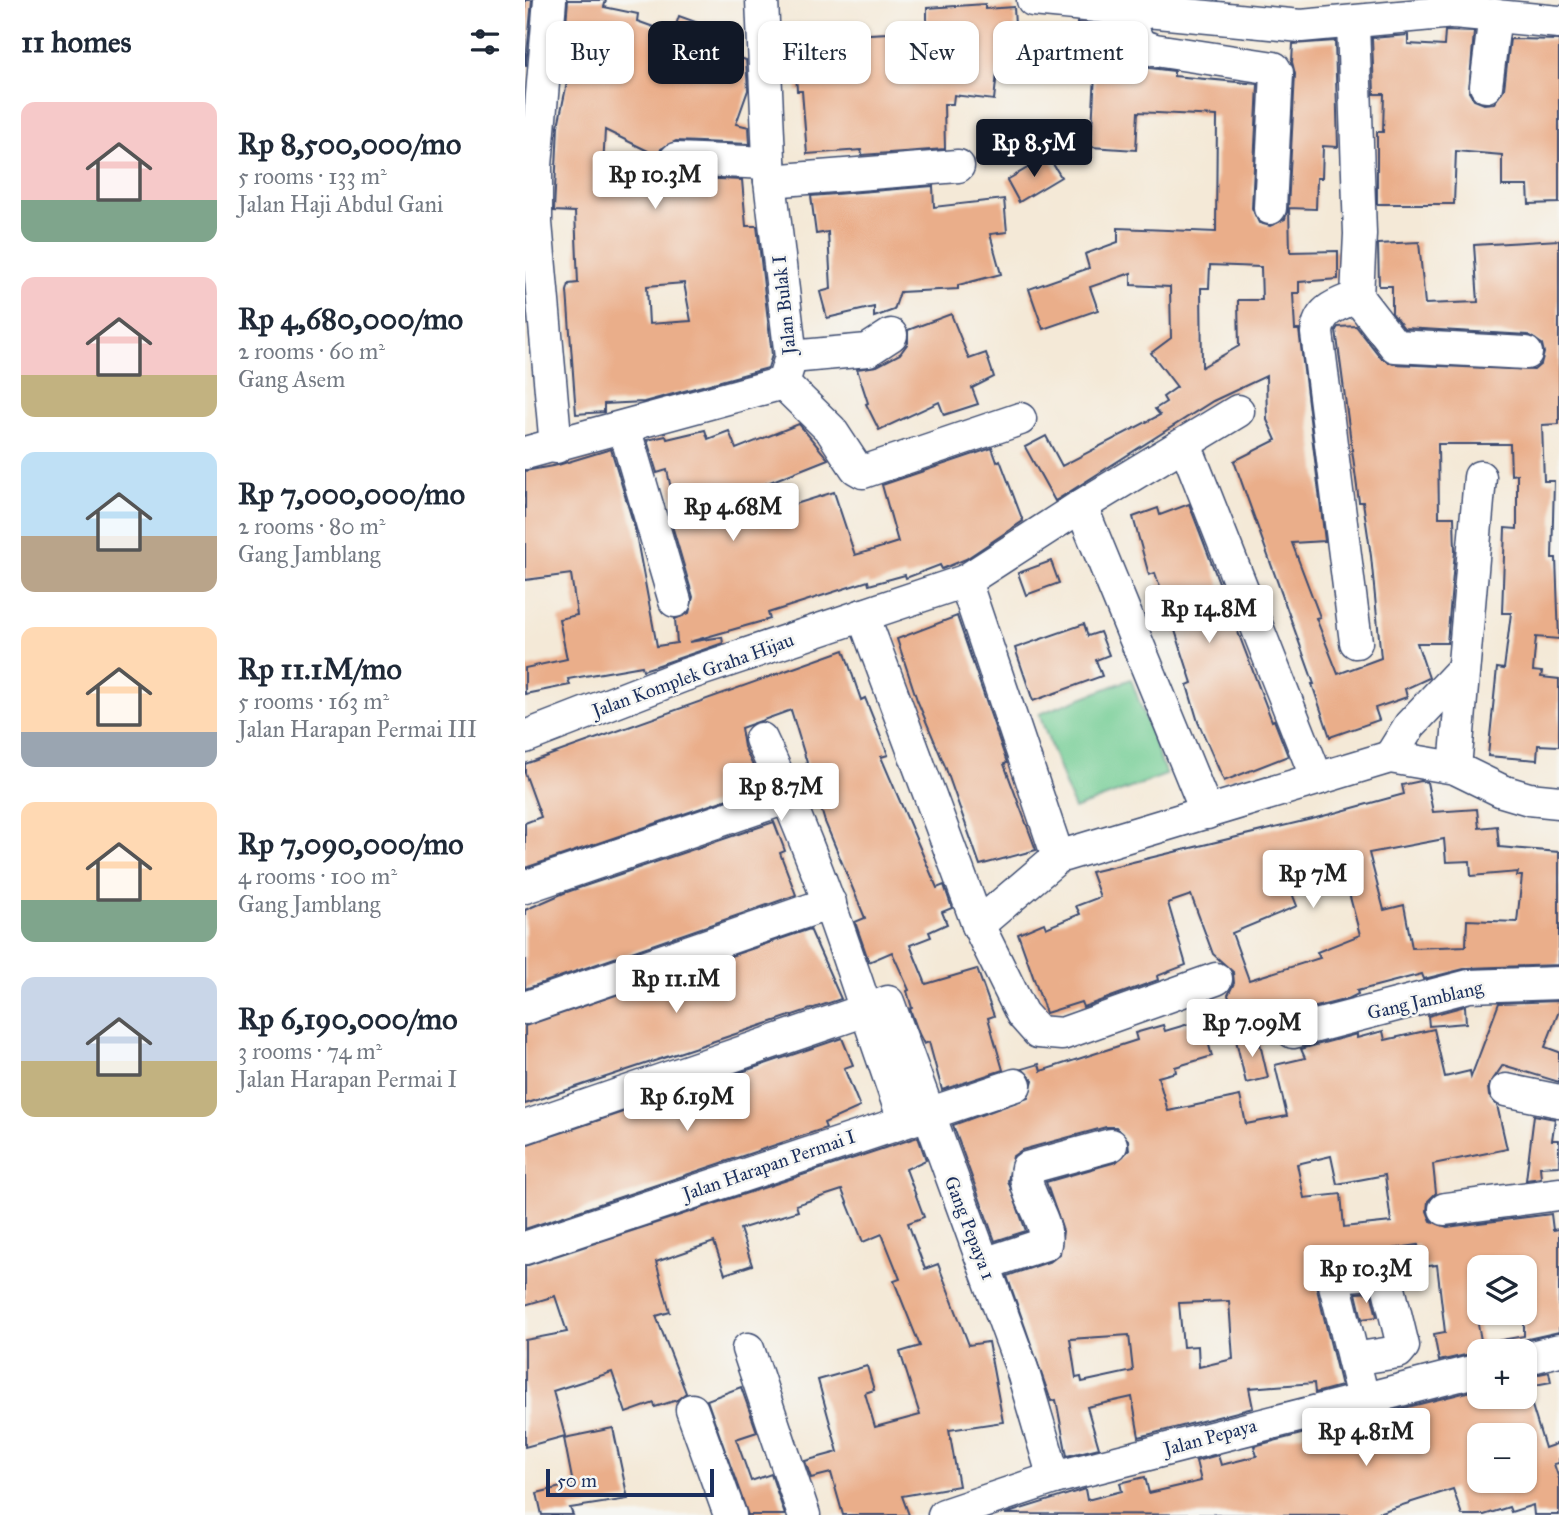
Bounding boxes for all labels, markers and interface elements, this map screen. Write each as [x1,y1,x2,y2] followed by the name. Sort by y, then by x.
[546,21,634,84] chip: Buy
[648,21,744,84] chip: Rent
[758,21,871,84] chip: Filters
[885,21,979,84] chip: New
[993,21,1148,84] chip: Apartment
[466,23,504,61] icon: filters
[21,24,132,60] text: 11 homes
[969,120,1099,179] pin: Rp 8.5M
[238,126,461,162] text: Rp 8,500,000/mo
[992,128,1076,156] text: Rp 8.5M
[77,130,161,214] icon: home
[583,152,727,211] pin: Rp 10.3M
[609,160,701,188] text: Rp 10.3M
[238,162,387,190] text: 5 rooms · 133 m²
[238,190,443,218] text: Jalan Haji Abdul Gani
[767,254,802,358] street label: Jalan Bulak I
[238,301,463,337] text: Rp 4,680,000/mo
[77,305,161,389] icon: home
[238,337,385,365] text: 2 rooms · 60 m²
[238,365,345,393] text: Gang Asem
[238,476,465,512] text: Rp 7,000,000/mo
[77,480,161,564] icon: home
[661,484,805,543] pin: Rp 4.68M
[684,492,782,520] text: Rp 4.68M
[238,512,385,540] text: 2 rooms · 80 m²
[238,540,381,568] text: Gang Jamblang
[1137,586,1281,645] pin: Rp 14.8M
[1161,594,1257,622] text: Rp 14.8M
[587,628,797,724] street label: Jalan Komplek Graha Hijau
[238,651,402,687] text: Rp 11.1M/mo
[77,655,161,739] icon: home
[238,687,389,715] text: 5 rooms · 163 m²
[238,715,477,743] text: Jalan Harapan Permai III
[716,764,846,823] pin: Rp 8.7M
[739,772,823,800] text: Rp 8.7M
[238,826,464,862] text: Rp 7,090,000/mo
[77,830,161,914] icon: home
[1264,850,1362,910] pin: Rp 7M
[1279,859,1347,887] text: Rp 7M
[238,862,397,890] text: 4 rooms · 100 m²
[238,890,381,918] text: Gang Jamblang
[604,956,748,1015] pin: Rp 11.1M
[632,964,720,992] text: Rp 11.1M
[1365,976,1485,1025] street label: Gang Jamblang
[1180,1000,1324,1059] pin: Rp 7.09M
[238,1001,458,1037] text: Rp 6,190,000/mo
[77,1005,161,1089] icon: home
[1203,1008,1301,1036] text: Rp 7.09M
[238,1037,382,1065] text: 3 rooms · 74 m²
[238,1065,457,1093] text: Jalan Harapan Permai I
[615,1074,759,1133] pin: Rp 6.19M
[640,1082,734,1110] text: Rp 6.19M
[678,1125,859,1207] street label: Jalan Harapan Permai I
[939,1173,1000,1283] street label: Gang Pepaya 1
[1294,1246,1438,1305] pin: Rp 10.3M
[1320,1254,1412,1282] text: Rp 10.3M
[1467,1255,1537,1493] map controls
[1467,1255,1537,1325] button: layers
[1467,1339,1537,1409] button: +
[1294,1408,1438,1468] pin: Rp 4.81M
[1159,1413,1260,1462] street label: Jalan Pepaya
[1318,1417,1414,1445] text: Rp 4.81M
[1467,1423,1537,1493] button: −
[546,1466,714,1498] scale bar
[557,1469,597,1492] text: 50 m

